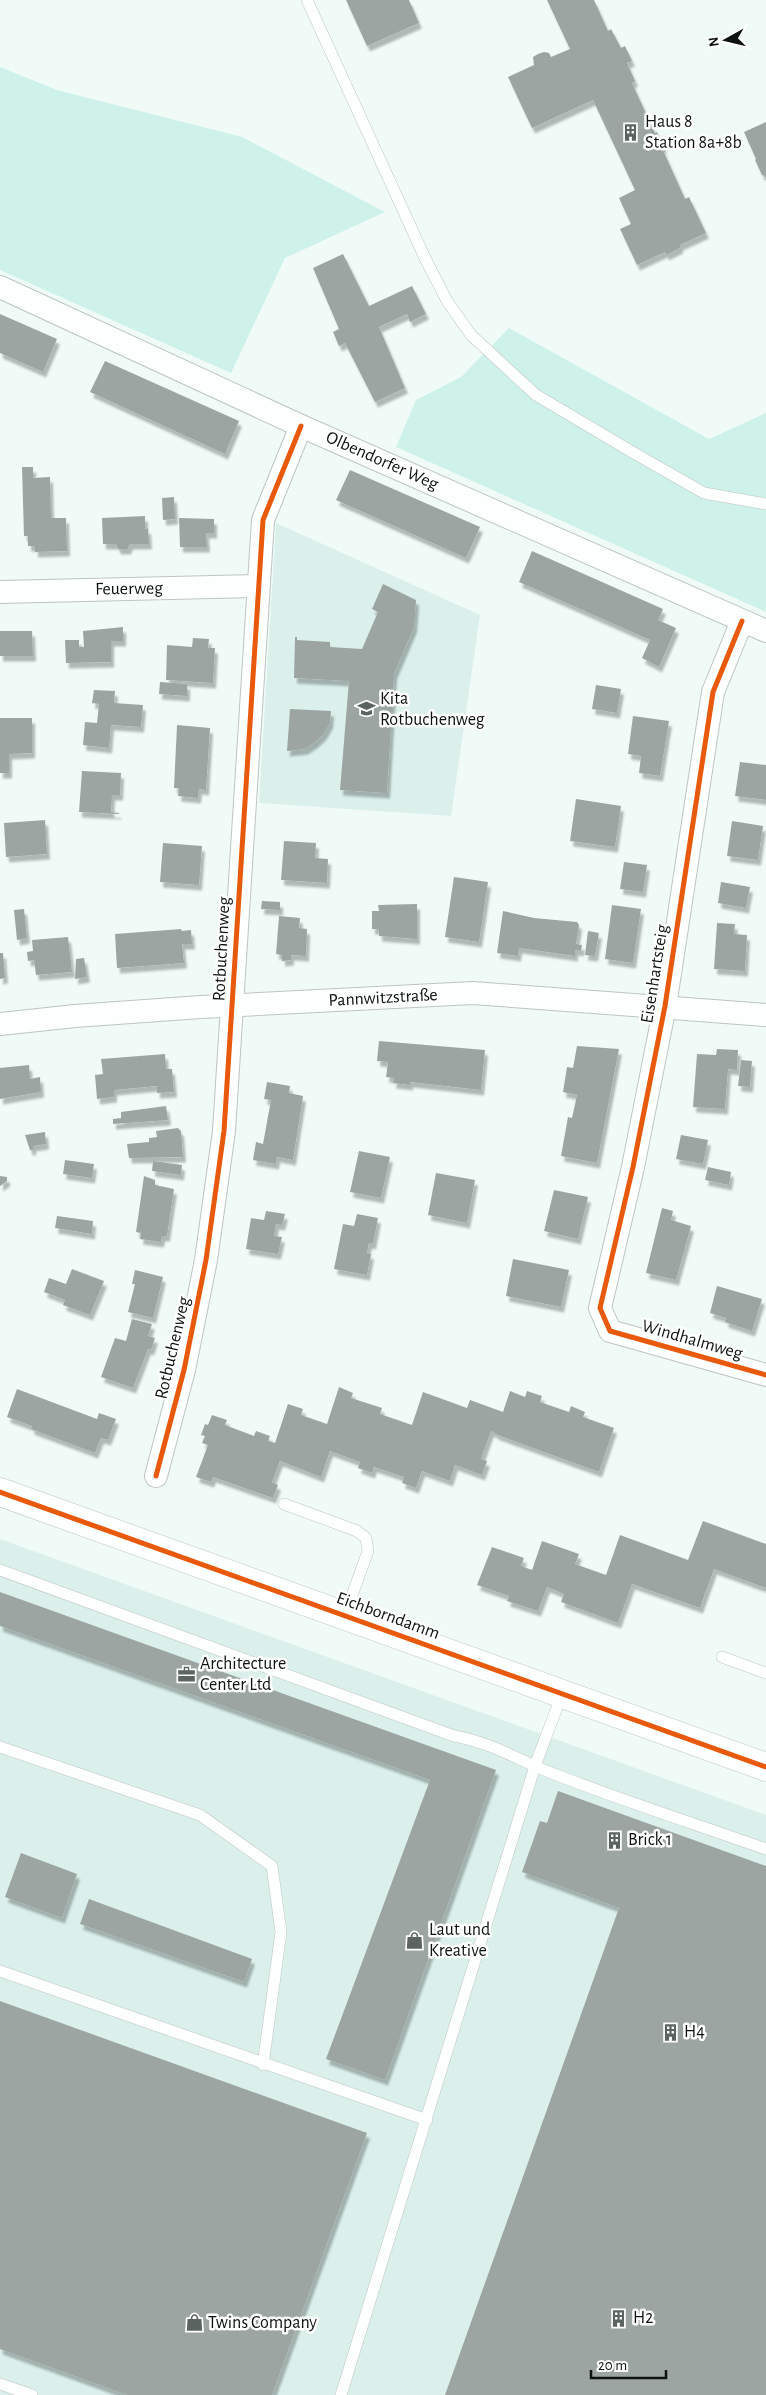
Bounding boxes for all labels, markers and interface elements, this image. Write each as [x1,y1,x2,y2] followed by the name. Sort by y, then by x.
[701,15,751,65] north arrow
[707,36,722,47] text: N
[645,113,742,152] place label: Haus 8 Station 8a+8b
[621,122,641,142] building icon: Haus 8 Station 8a+8b
[323,428,441,494] street label: Olbendorfer Weg
[95,579,163,599] street label: Feuerweg
[380,690,485,729] place label: Kita Rotbuchenweg
[356,699,376,719] school or university icon: Kita Rotbuchenweg
[210,896,234,1002] street label: Rotbuchenweg
[638,923,672,1025] street label: Eisenhartsteig
[328,986,438,1010] street label: Pannwitzstraße
[152,1295,194,1401] street label: Rotbuchenweg
[640,1317,745,1363] street label: Windhalmweg
[334,1589,442,1643] street label: Eichborndamm
[200,1655,286,1694] place label: Architecture Center Ltd
[176,1664,196,1684] office icon: Architecture Center Ltd
[604,1830,624,1850] building icon: Brick 1
[628,1831,672,1849] place label: Brick 1
[429,1921,490,1960] place label: Laut und Kreative
[405,1930,425,1950] shop icon: Laut und Kreative
[660,2022,680,2042] building icon: H4
[684,2023,705,2041] place label: H4
[609,2308,629,2328] building icon: H2
[633,2309,654,2327] place label: H2
[184,2313,204,2333] shop icon: Twins Company
[208,2314,317,2332] place label: Twins Company
[591,2348,666,2380] scale bar
[598,2358,627,2373] text: 20 m

